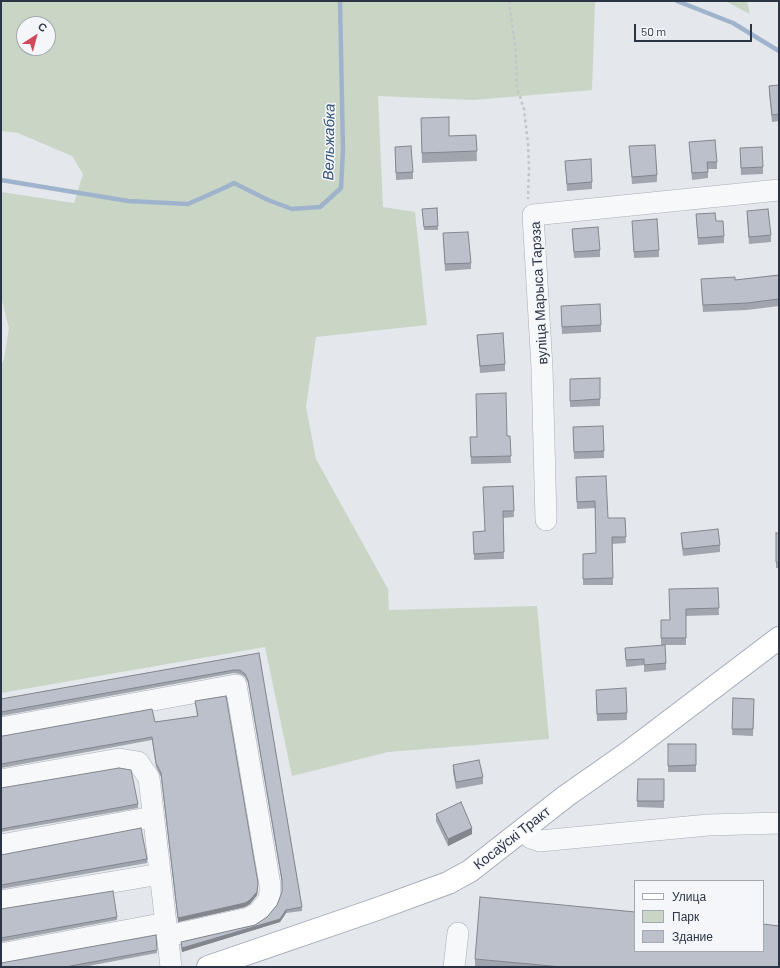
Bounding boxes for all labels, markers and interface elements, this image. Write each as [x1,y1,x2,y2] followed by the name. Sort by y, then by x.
[16,16,56,56] north arrow
[636,16,754,42] scale bar
[36,19,50,34] text: С
[641,24,666,38] text: 50 m
[319,103,339,181] water label: Вельжабка
[527,221,551,365] street label: вуліца Марыса Тарэза
[470,803,554,873] street label: Косаўскі Тракт
[634,880,764,952] legend
[672,889,706,903] text: Улица
[672,909,699,923] text: Парк
[672,929,713,943] text: Здание

